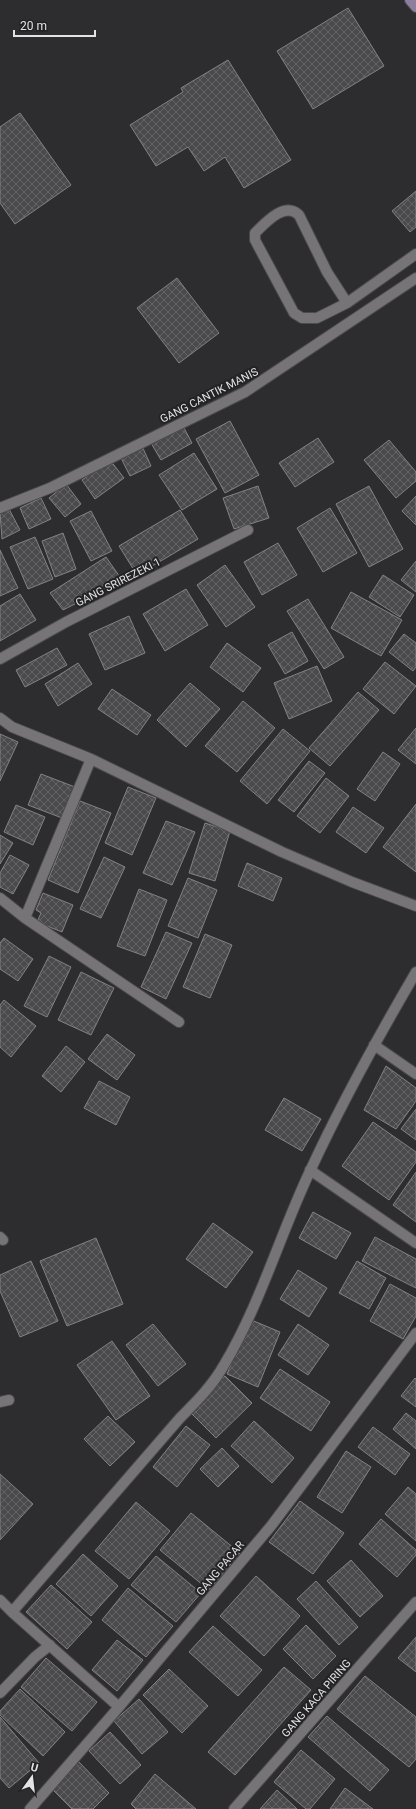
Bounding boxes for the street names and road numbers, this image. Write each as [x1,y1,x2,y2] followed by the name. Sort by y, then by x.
[158,365,261,426] street label: GANG CANTIK MANIS
[74,555,163,610] street label: GANG SRIREZEKI 1
[194,1538,247,1598] street label: GANG PACAR
[279,1657,354,1740] street label: GANG KACA PIRING

